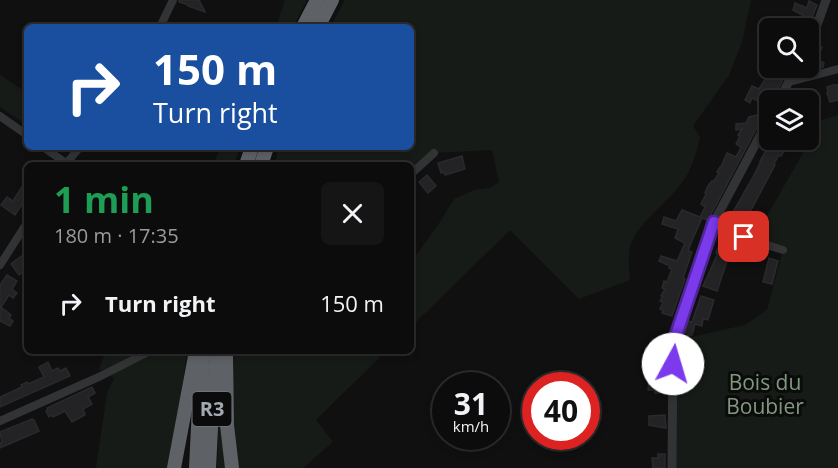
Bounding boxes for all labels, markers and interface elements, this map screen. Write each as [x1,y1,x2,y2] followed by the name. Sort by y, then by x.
[759,18,819,150] map controls
[759,18,819,78] button: search
[153,40,277,97] text: 150 m
[54,48,132,126] icon: right
[759,90,819,150] button: layers
[153,94,278,131] text: Turn right
[54,175,154,224] text: 1 min
[321,182,384,245] button: close
[718,211,769,262] pin
[727,220,760,253] icon: arrive
[54,222,179,249] text: 180 m · 17:35
[54,287,87,320] icon: right
[105,288,216,318] text: Turn right
[320,288,384,318] text: 150 m
[641,332,705,396] position arrow
[726,368,804,420] park label: Bois du Boubier
[522,372,600,450] speed limit sign: 40
[454,383,488,424] text: 31
[192,392,232,426] road number: R3
[453,416,489,436] text: km/h

